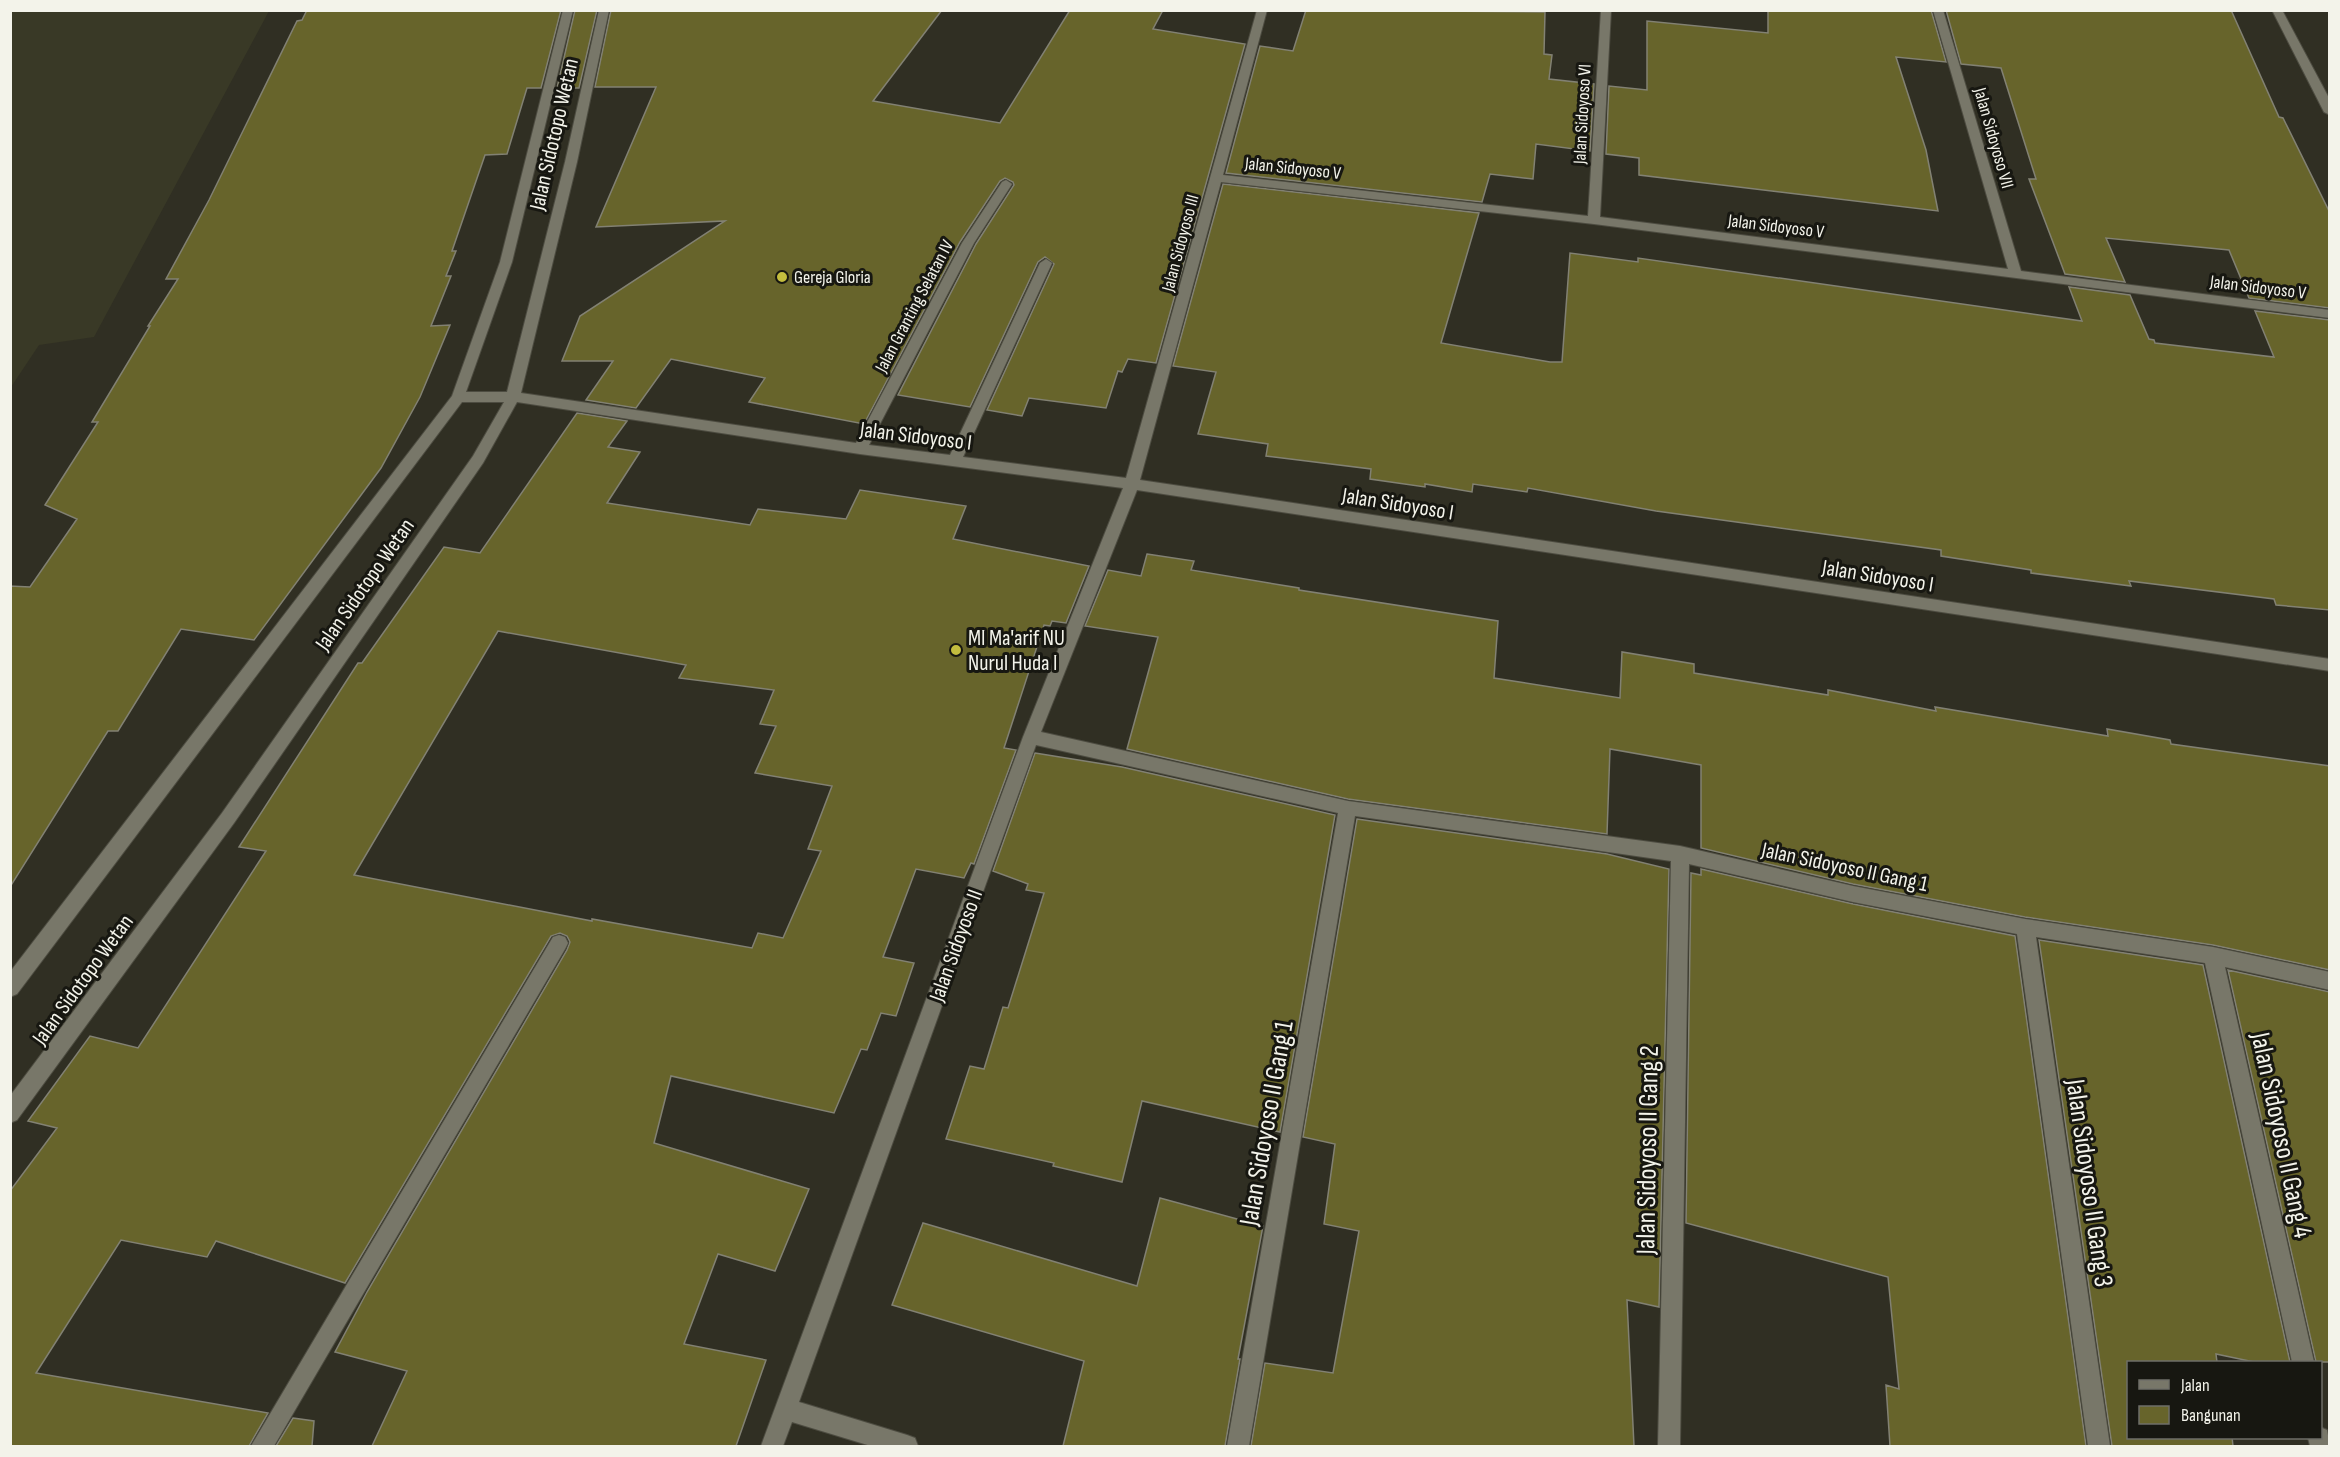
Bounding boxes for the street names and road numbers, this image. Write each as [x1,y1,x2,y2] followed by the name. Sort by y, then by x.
[524,56,585,214] street label: Jalan Sidotopo Wetan
[1569,63,1596,166] street label: Jalan Sidoyoso VI
[1969,84,2018,191] street label: Jalan Sidoyoso VII
[1243,153,1342,184] street label: Jalan Sidoyoso V
[1157,192,1203,295] street label: Jalan Sidoyoso III
[1726,210,1825,243] street label: Jalan Sidoyoso V
[870,237,958,377] street label: Jalan Granting Selatan IV
[2208,271,2307,304] street label: Jalan Sidoyoso V
[857,416,973,457] street label: Jalan Sidoyoso I
[1339,482,1455,527] street label: Jalan Sidoyoso I
[309,514,421,657] street label: Jalan Sidotopo Wetan
[1819,554,1935,599] street label: Jalan Sidoyoso I
[1758,836,1931,898] street label: Jalan Sidoyoso II Gang 1
[923,886,989,1006] street label: Jalan Sidoyoso II
[26,909,140,1051] street label: Jalan Sidotopo Wetan
[1233,1018,1301,1229] street label: Jalan Sidoyoso II Gang 1
[2243,1028,2318,1241] street label: Jalan Sidoyoso II Gang 4
[1630,1045,1666,1256] street label: Jalan Sidoyoso II Gang 2
[2058,1076,2119,1289] street label: Jalan Sidoyoso II Gang 3

